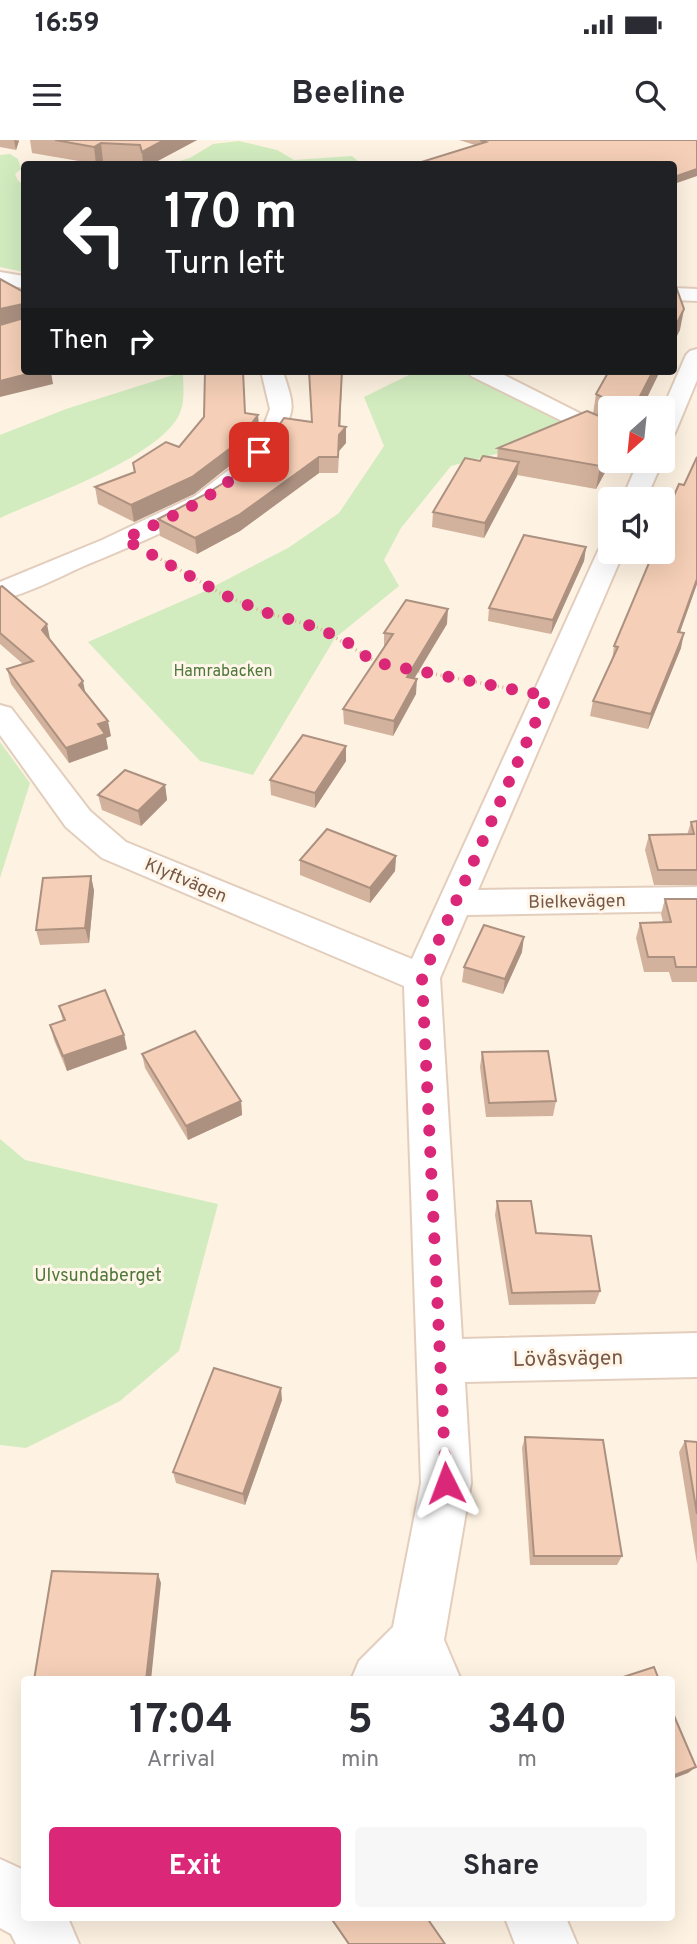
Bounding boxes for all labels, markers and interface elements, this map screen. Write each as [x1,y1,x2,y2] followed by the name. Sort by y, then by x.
[35,8,100,41] text: 16:59
[292,75,405,115] text: Beeline
[28,76,66,114] icon: menu
[631,76,669,114] icon: search
[164,184,297,246] text: 170 m
[49,189,140,280] icon: left
[164,245,285,285] text: Turn left
[122,322,160,360] icon: right
[49,325,108,358] text: Then
[598,396,676,472] north arrow
[598,396,675,564] map controls
[229,422,289,482] pin
[240,433,278,471] icon: arrive
[598,487,675,564] button: sound
[173,662,273,682] park label: Hamrabacken
[141,854,230,909] street label: Klyftvägen
[528,890,626,915] street label: Bielkevägen
[34,1265,162,1288] park label: Ulvsundaberget
[512,1345,624,1374] street label: Lövåsvägen
[409,1446,483,1520] position arrow
[129,1695,233,1748] text: 17:04
[347,1695,373,1748] text: 5
[487,1695,567,1748] text: 340
[147,1746,215,1775] text: Arrival
[341,1746,379,1775] text: min
[517,1746,537,1775] text: m
[49,1827,341,1907] button: Exit
[355,1827,647,1907] button: Share

